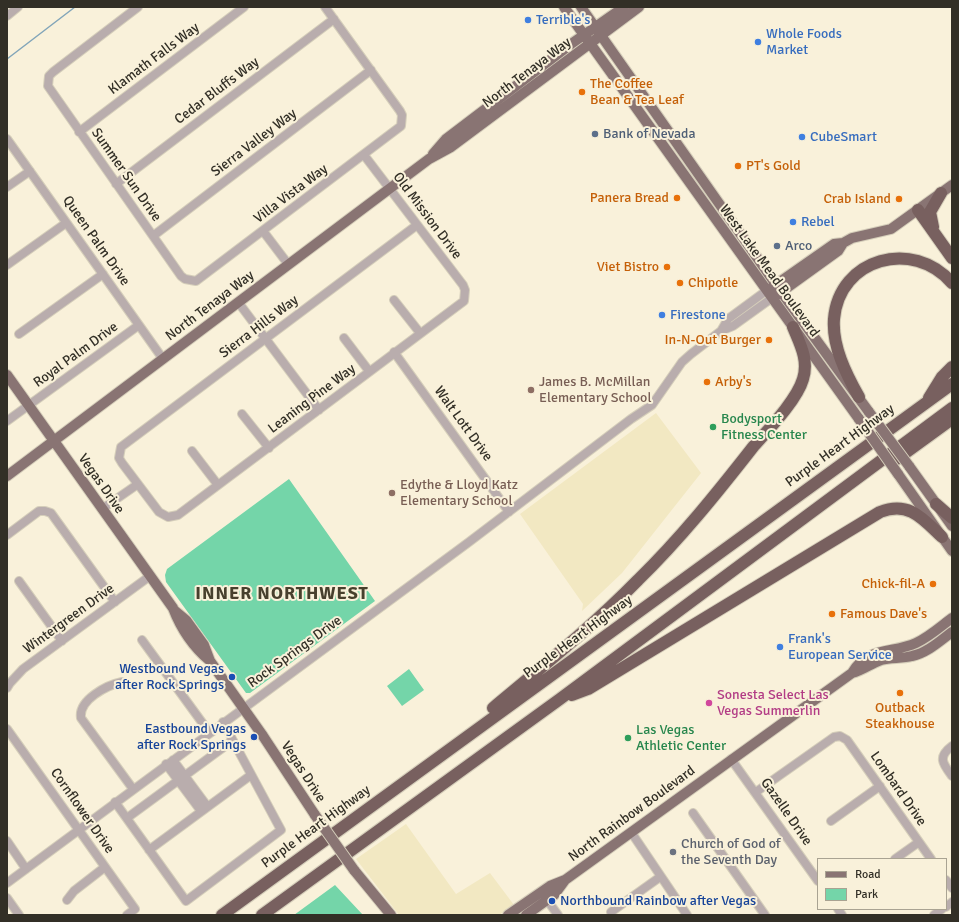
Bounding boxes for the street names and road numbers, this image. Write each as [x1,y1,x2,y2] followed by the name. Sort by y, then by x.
[105,19,203,99] street label: Klamath Falls Way
[479,34,575,112] street label: North Tenaya Way
[172,54,262,128] street label: Cedar Bluffs Way
[208,105,300,181] street label: Sierra Valley Way
[87,125,165,225] street label: Summer Sun Drive
[251,161,331,227] street label: Villa Vista Way
[389,169,465,263] street label: Old Mission Drive
[59,193,133,289] street label: Queen Palm Drive
[715,202,823,340] street label: West Lake Mead Boulevard
[162,267,258,345] street label: North Tenaya Way
[216,292,302,362] street label: Sierra Hills Way
[30,319,122,391] street label: Royal Palm Drive
[265,361,359,437] street label: Leaning Pine Way
[430,383,496,465] street label: Walt Lott Drive
[782,401,898,491] street label: Purple Heart Highway
[74,451,128,517] street label: Vegas Drive
[20,580,118,658] street label: Wintergreen Drive
[520,592,636,682] street label: Purple Heart Highway
[245,612,345,692] street label: Rock Springs Drive
[277,738,329,806] street label: Vegas Drive
[866,749,930,829] street label: Lombard Drive
[565,762,699,866] street label: North Rainbow Boulevard
[46,765,118,857] street label: Cornflower Drive
[757,775,815,849] street label: Gazelle Drive
[258,782,374,872] street label: Purple Heart Highway

